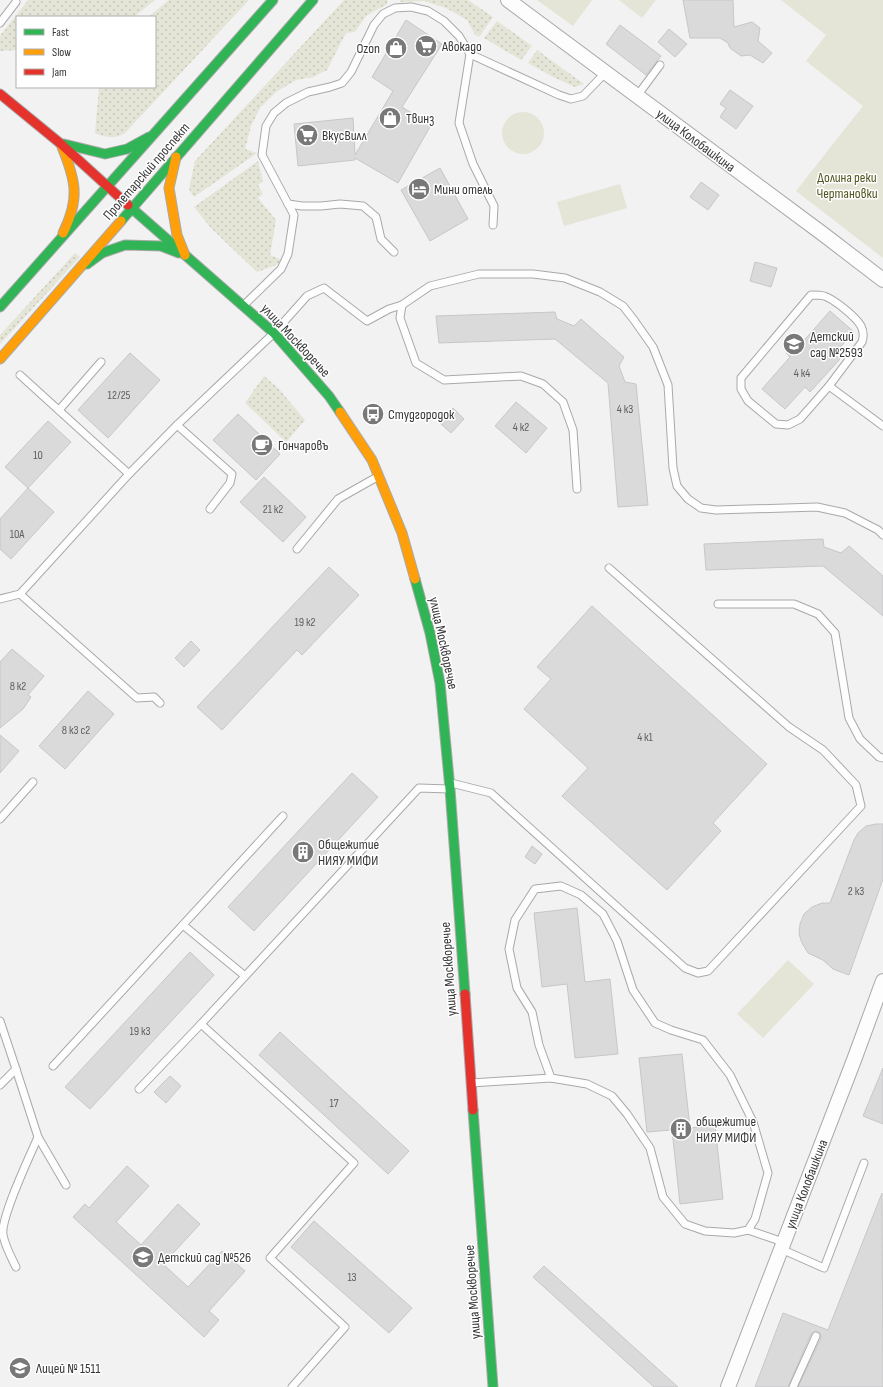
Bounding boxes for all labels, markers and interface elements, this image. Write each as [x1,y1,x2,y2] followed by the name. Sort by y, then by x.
[16,16,156,88] legend
[52,25,69,40] text: Fast
[413,33,439,59] supermarket icon: Авокадо
[383,35,409,61] shop icon: Ozon
[441,38,482,55] place label: Авокадо
[356,40,380,57] place label: Ozon
[52,45,71,60] text: Slow
[51,65,67,80] text: Jam
[377,105,403,131] shop icon: Твинз
[653,105,739,176] street label: улица Колобашкина
[406,110,434,127] place label: Твинз
[100,119,193,223] street label: Пролетарский проспект
[294,122,320,148] supermarket icon: ВкусВилл
[322,127,367,144] place label: ВкусВилл
[816,169,878,202] park label: Долина реки Чертановки
[406,176,432,202] hotel icon: Мини отель
[434,181,493,198] place label: Мини отель
[257,300,334,381] street label: улица Москворечье
[810,328,863,361] place label: Детский сад №2593
[781,331,807,357] school or university icon: Детский сад №2593
[794,366,810,381] house number: 4 к4
[108,388,131,403] house number: 12/25
[360,401,386,427] bus stop icon: Студгородок
[617,402,633,417] house number: 4 к3
[388,406,455,423] place label: Студгородок
[513,420,529,435] house number: 4 к2
[249,432,275,458] cafe icon: Гончаровъ
[278,437,328,454] place label: Гончаровъ
[33,448,43,463] house number: 10
[263,502,283,517] house number: 21 к2
[10,527,25,542] house number: 10А
[425,595,462,691] street label: улица Москворечье
[295,615,316,630] house number: 19 к2
[10,679,26,694] house number: 8 к2
[62,723,90,738] house number: 8 к3 с2
[637,730,654,745] house number: 4 к1
[318,836,379,869] place label: Общежитие НИЯУ МИФИ
[290,839,316,865] building icon: Общежитие НИЯУ МИФИ
[848,884,864,899] house number: 2 к3
[437,921,460,1017] street label: улица Москворечье
[130,1024,151,1039] house number: 19 к3
[330,1096,339,1111] house number: 17
[696,1113,756,1146] place label: общежитие НИЯУ МИФИ
[668,1116,694,1142] building icon: общежитие НИЯУ МИФИ
[782,1137,831,1231] street label: улица Колобашкина
[130,1244,156,1270] school or university icon: Детский сад №526
[461,1244,484,1340] street label: улица Москворечье
[158,1249,251,1266] place label: Детский сад №526
[347,1270,357,1285] house number: 13
[7,1355,33,1381] school or university icon: Лицей № 1511
[35,1360,100,1377] place label: Лицей № 1511

